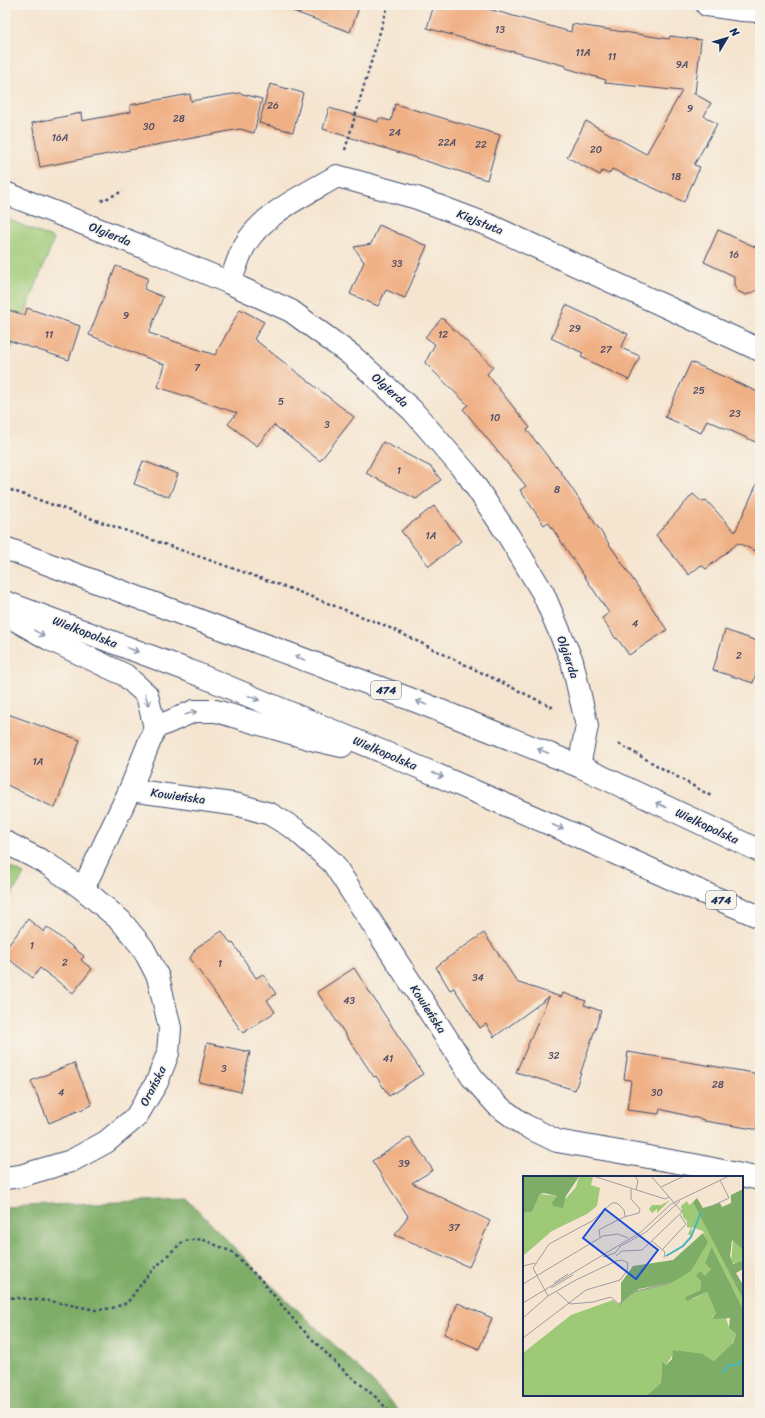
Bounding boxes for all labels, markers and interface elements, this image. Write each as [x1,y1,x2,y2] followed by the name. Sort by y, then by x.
[707,18,747,58] north arrow
[495,21,505,39] house number: 13
[724,23,745,41] text: N
[575,44,591,62] house number: 11A
[608,48,616,66] house number: 11
[676,56,688,74] house number: 9A
[267,97,279,115] house number: 26
[687,100,693,118] house number: 9
[173,110,185,128] house number: 28
[143,118,155,136] house number: 30
[389,124,401,142] house number: 24
[52,129,68,147] house number: 16A
[438,134,456,152] house number: 22A
[475,136,487,154] house number: 22
[590,141,602,159] house number: 20
[671,168,681,186] house number: 18
[453,203,507,241] street label: Kiejstuta
[85,216,135,252] street label: Olgierda
[729,246,739,264] house number: 16
[392,255,403,273] house number: 33
[123,307,129,325] house number: 9
[569,320,581,338] house number: 29
[45,326,53,344] house number: 11
[438,326,448,344] house number: 12
[600,341,613,359] house number: 27
[194,359,201,377] house number: 7
[366,367,414,413] street label: Olgierda
[693,382,705,400] house number: 25
[278,393,284,411] house number: 5
[729,405,741,423] house number: 23
[490,409,500,427] house number: 10
[324,416,330,434] house number: 3
[397,462,401,480] house number: 1
[554,481,560,499] house number: 8
[426,527,436,545] house number: 1A
[49,610,122,655] street label: Wielkopolska
[632,615,638,633] house number: 4
[33,630,45,638] one-way arrow
[550,633,586,681] street label: Olgierda
[127,646,139,654] one-way arrow
[736,647,742,665] house number: 2
[295,653,307,661] one-way arrow
[371,681,401,699] road number: 474
[144,694,152,706] one-way arrow
[248,695,260,702] one-way arrow
[417,699,429,707] one-way arrow
[184,709,197,716] one-way arrow
[349,730,422,777] street label: Wielkopolska
[537,747,549,755] one-way arrow
[33,753,43,771] house number: 1A
[432,772,444,780] one-way arrow
[149,781,207,811] street label: Kowieńska
[656,801,668,808] one-way arrow
[671,802,743,851] street label: Wielkopolska
[551,824,563,831] one-way arrow
[706,891,736,909] road number: 474
[30,937,34,955] house number: 1
[62,954,68,972] house number: 2
[218,955,222,973] house number: 1
[472,969,484,987] house number: 34
[404,980,452,1038] street label: Kowieńska
[343,992,355,1010] house number: 43
[548,1047,560,1065] house number: 32
[383,1050,393,1068] house number: 41
[221,1060,227,1078] house number: 3
[133,1061,173,1110] street label: Orańska
[712,1076,724,1094] house number: 28
[58,1084,64,1102] house number: 4
[651,1084,663,1102] house number: 30
[398,1155,410,1173] house number: 39
[523,1176,743,1396] inset map
[448,1219,461,1237] house number: 37

